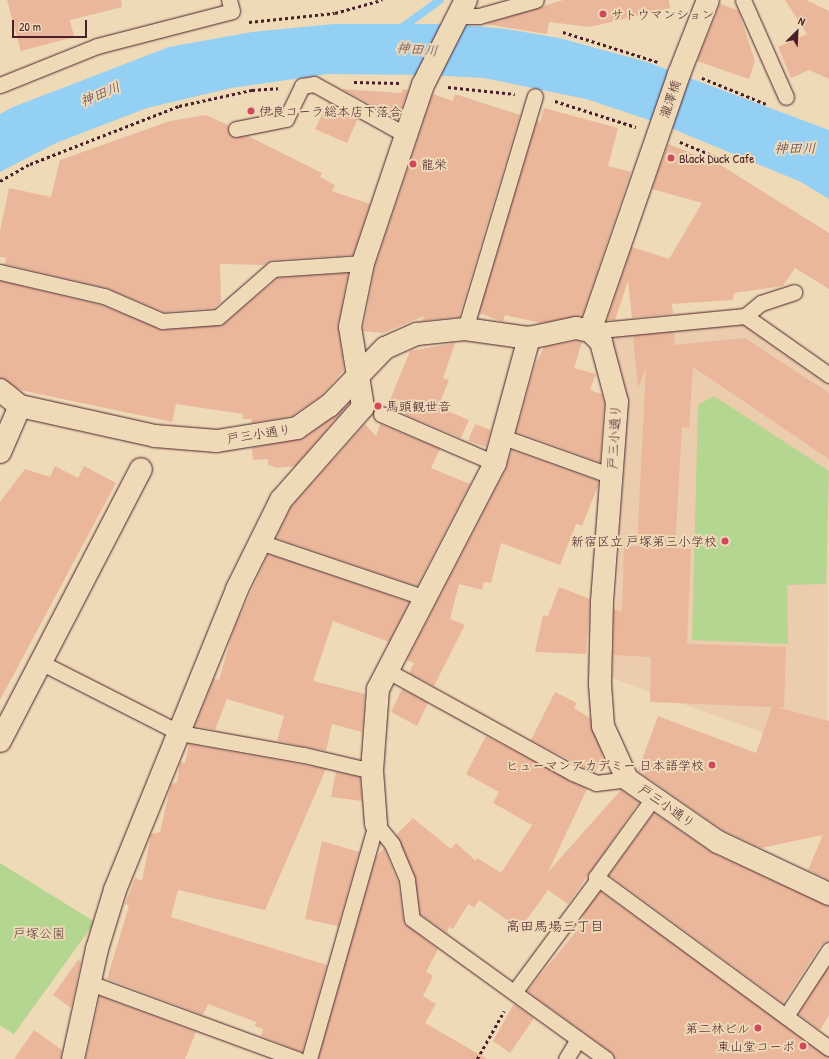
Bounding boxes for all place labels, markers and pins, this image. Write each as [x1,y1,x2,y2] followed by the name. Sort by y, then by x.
[611,6,715,22] place label: サトウマンション
[598,9,608,19] marker: サトウマンション
[259,103,402,119] place label: 伊良コーラ総本店下落合
[246,106,256,116] marker: 伊良コーラ総本店下落合
[679,150,754,166] place label: Black Duck Cafe
[666,153,676,163] marker: Black Duck Cafe
[421,156,447,172] place label: 龍栄
[408,159,418,169] marker: 龍栄
[386,398,451,414] place label: 馬頭観世音
[373,401,383,411] marker: 馬頭観世音
[571,533,717,549] place label: 新宿区立 戸塚第三小学校
[720,536,730,546] marker: 新宿区立 戸塚第三小学校
[506,757,704,773] place label: ヒューマンアカデミー 日本語学校
[707,760,717,770] marker: ヒューマンアカデミー 日本語学校
[685,1020,750,1036] place label: 第二林ビル
[753,1023,763,1033] marker: 第二林ビル
[717,1038,795,1054] place label: 東山堂コーポ
[798,1041,808,1051] marker: 東山堂コーポ

